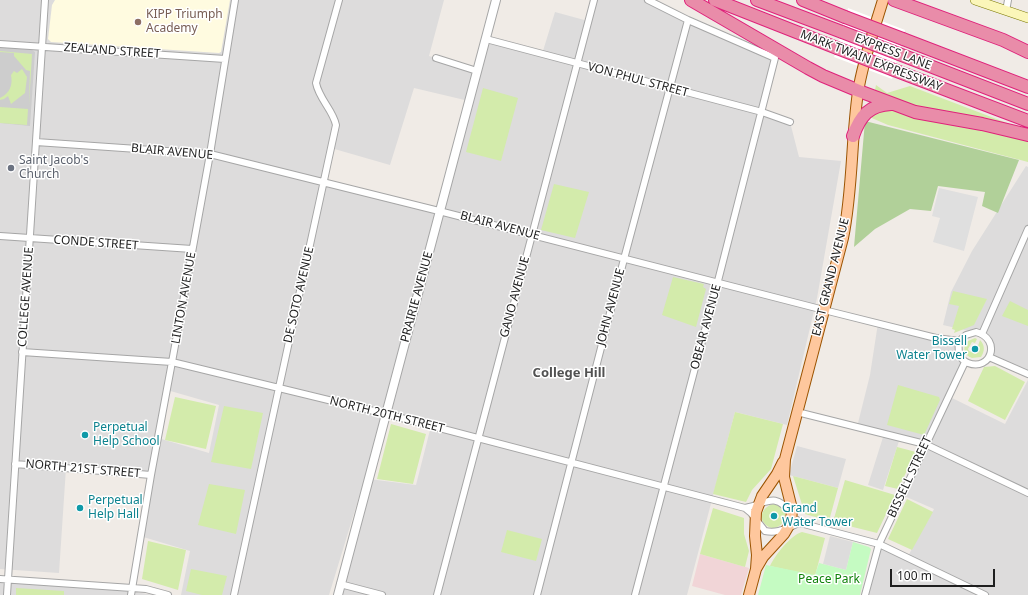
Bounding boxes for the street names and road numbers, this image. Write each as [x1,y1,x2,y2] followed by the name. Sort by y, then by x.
[798,27,944,95] street label: MARK TWAIN EXPRESSWAY
[853,31,933,73] street label: EXPRESS LANE
[63,40,161,62] street label: ZEALAND STREET
[586,60,690,100] street label: VON PHUL STREET
[131,141,213,163] street label: BLAIR AVENUE
[459,208,541,244] street label: BLAIR AVENUE
[809,216,853,338] street label: EAST GRAND AVENUE
[53,233,139,253] street label: CONDE STREET
[281,245,317,345] street label: DE SOTO AVENUE
[15,247,37,347] street label: COLLEGE AVENUE
[398,250,436,344] street label: PRAIRIE AVENUE
[169,251,199,345] street label: LINTON AVENUE
[497,255,533,339] street label: GANO AVENUE
[594,267,628,347] street label: JOHN AVENUE
[688,283,724,371] street label: OBEAR AVENUE
[328,394,446,436] street label: NORTH 20TH STREET
[885,434,935,520] street label: BISSELL STREET
[25,457,141,481] street label: NORTH 21ST STREET

